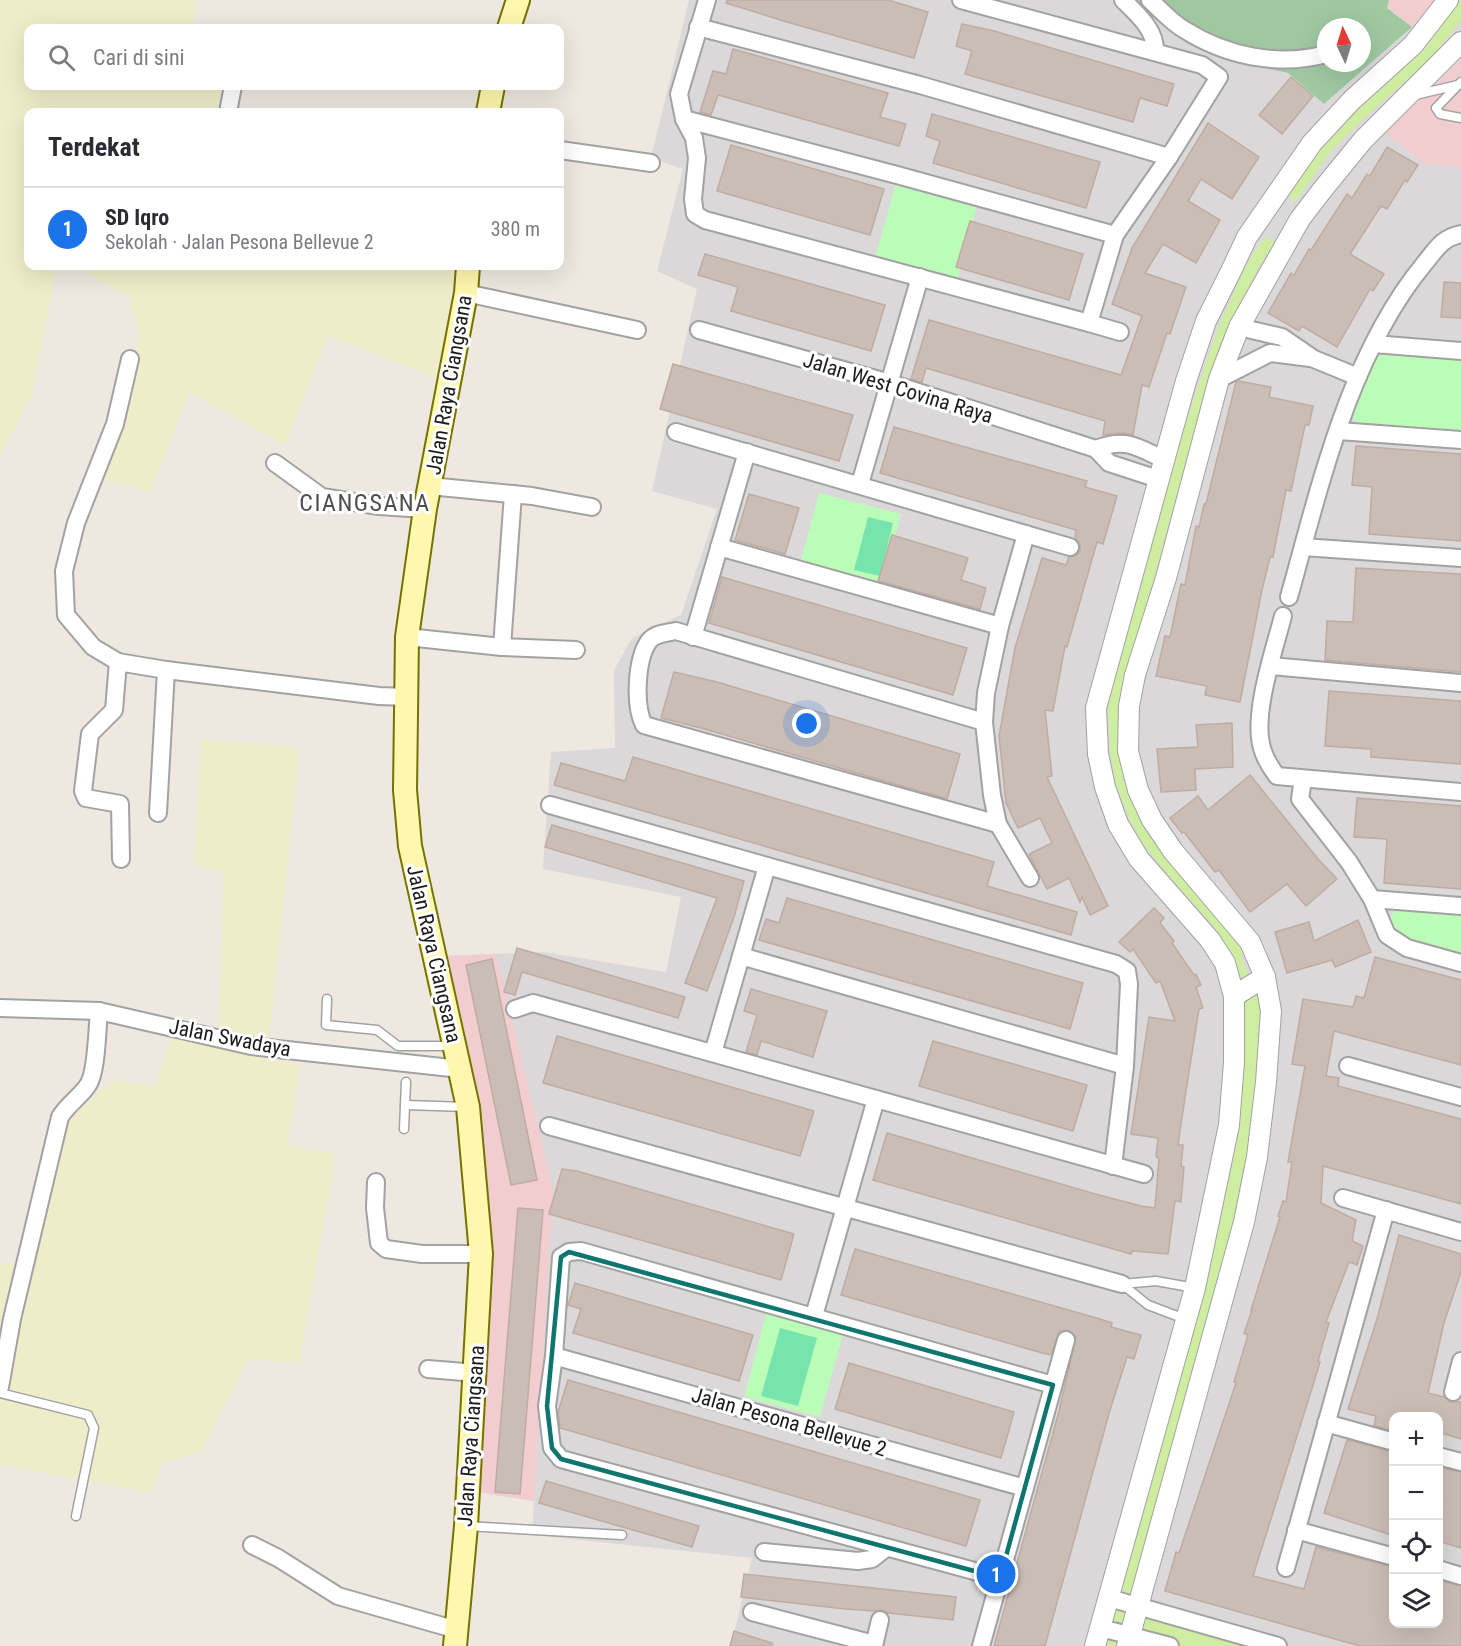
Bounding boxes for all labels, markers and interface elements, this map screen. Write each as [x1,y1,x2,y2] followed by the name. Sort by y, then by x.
[1317,18,1371,72] north arrow
[24,24,564,90] search box
[45,41,78,74] icon: search
[93,45,185,70] text: Cari di sini
[48,132,140,162] text: Terdekat
[105,205,169,230] text: SD Iqro
[62,217,73,241] text: 1
[491,217,540,241] text: 380 m
[105,230,374,254] text: Sekolah · Jalan Pesona Bellevue 2
[421,293,477,477] street label: Jalan Raya Ciangsana
[800,348,996,428] street label: Jalan West Covina Raya
[299,489,431,517] district label: CIANGSANA
[792,709,821,738] your location
[402,863,466,1045] street label: Jalan Raya Ciangsana
[167,1014,293,1062] street label: Jalan Swadaya
[453,1344,489,1528] street label: Jalan Raya Ciangsana
[689,1383,889,1461] street label: Jalan Pesona Bellevue 2
[1389,1412,1443,1628] map controls
[1389,1412,1443,1466] button: +
[1389,1466,1443,1520] button: −
[1389,1520,1443,1574] button: locate
[976,1552,1016,1596] pin: 1
[1389,1574,1443,1628] button: layers

